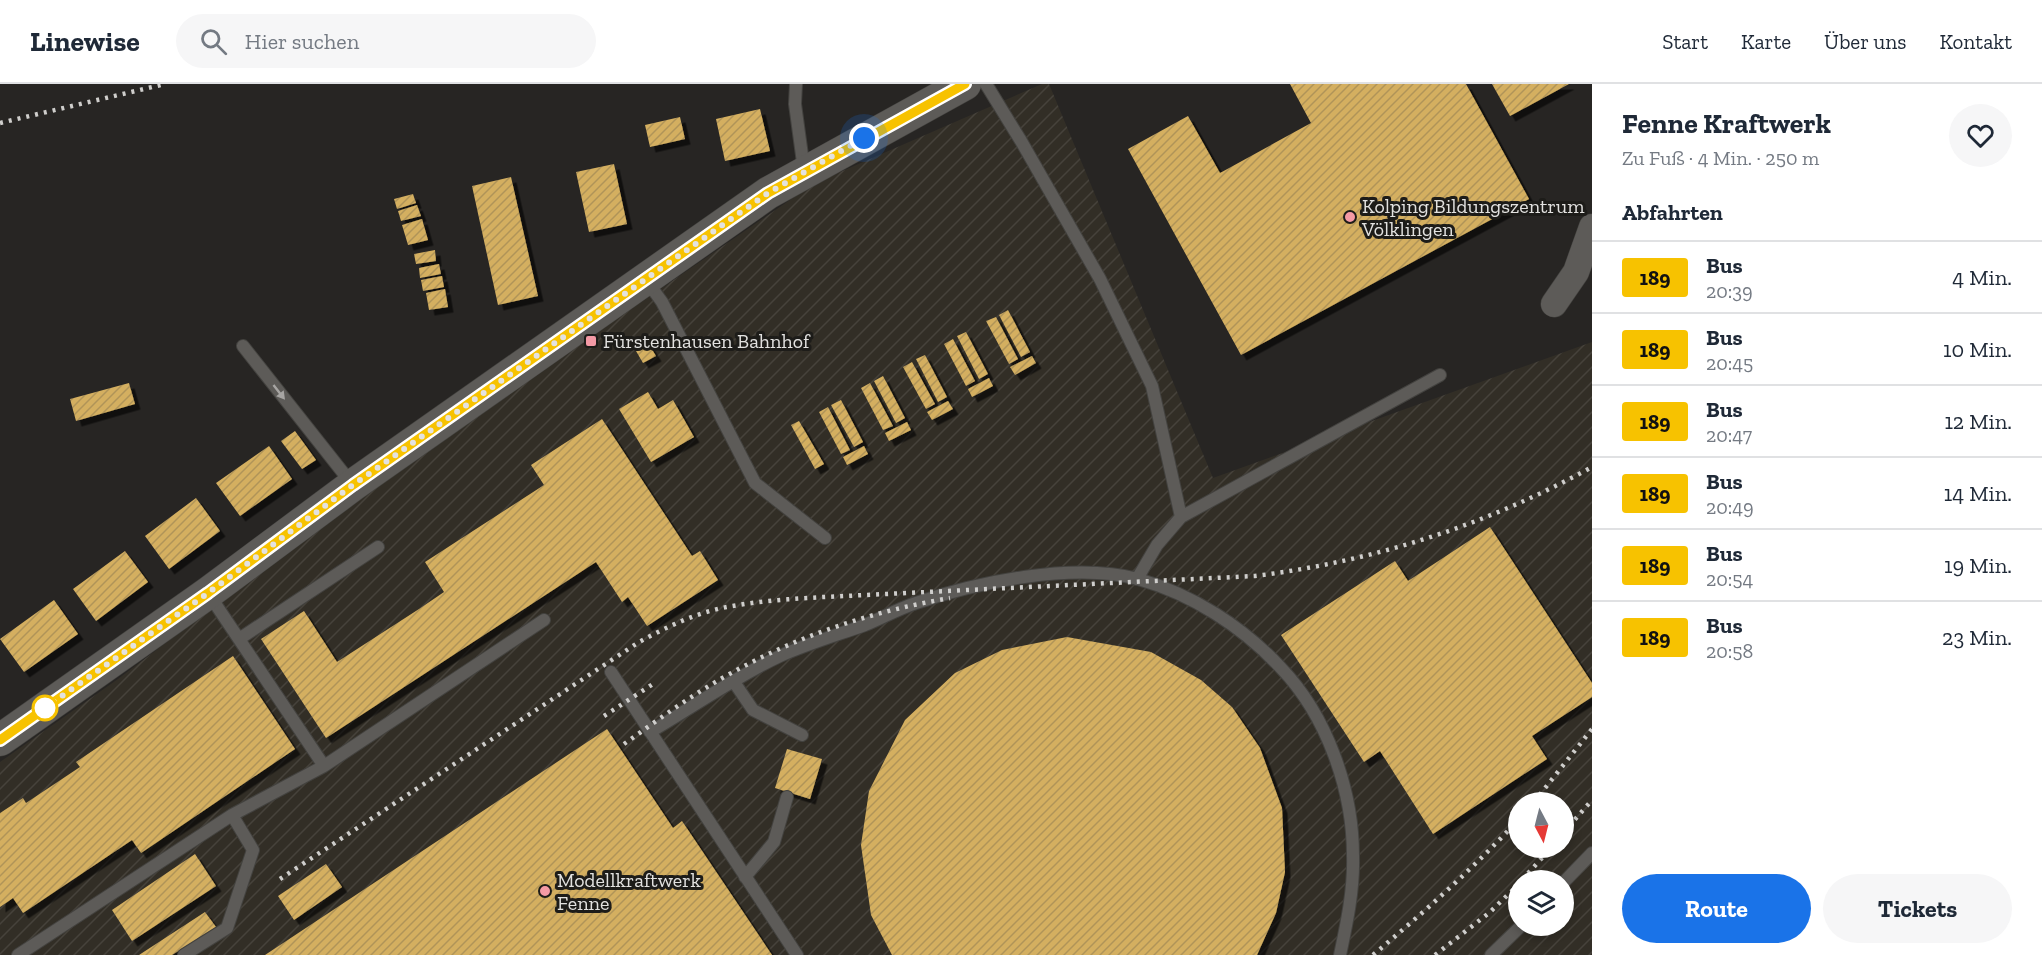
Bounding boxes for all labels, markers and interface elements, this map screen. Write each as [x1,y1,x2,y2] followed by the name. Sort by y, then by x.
[176,14,596,68] search box
[30,25,140,58] text: Linewise
[197,25,230,58] icon: search
[245,28,359,55] text: Hier suchen
[1662,29,1708,54] text: Start
[1741,29,1791,54] text: Karte
[1824,29,1906,54] text: Über uns
[1939,29,2012,54] text: Kontakt
[1949,104,2012,167] button: heart
[1622,107,1831,140] text: Fenne Kraftwerk
[849,123,879,153] your location
[1622,146,1819,170] text: Zu Fuß · 4 Min. · 250 m
[1361,194,1585,241] place label: Kolping Bildungszentrum Völklingen
[1622,199,1723,226] text: Abfahrten
[1343,210,1357,224] marker: Kolping Bildungszentrum Völklingen
[1706,252,1743,279] text: Bus
[1952,264,2012,291] text: 4 Min.
[1639,265,1671,290] text: 189
[1706,279,1753,303] text: 20:39
[1706,324,1743,351] text: Bus
[603,329,811,353] place label: Fürstenhausen Bahnhof
[584,334,598,348] marker: Fürstenhausen Bahnhof
[1943,336,2012,363] text: 10 Min.
[1639,337,1671,362] text: 189
[1706,351,1753,375] text: 20:45
[273,384,286,400] one-way arrow
[1706,396,1743,423] text: Bus
[1944,408,2012,435] text: 12 Min.
[1639,409,1671,434] text: 189
[1706,423,1752,447] text: 20:47
[1706,468,1743,495] text: Bus
[1944,480,2012,507] text: 14 Min.
[1639,481,1671,506] text: 189
[1706,495,1754,519] text: 20:49
[1706,540,1743,567] text: Bus
[1944,552,2012,579] text: 19 Min.
[1639,553,1671,578] text: 189
[1706,567,1753,591] text: 20:54
[1706,612,1743,639] text: Bus
[1942,624,2012,651] text: 23 Min.
[1639,625,1671,650] text: 189
[1706,639,1753,663] text: 20:58
[32,695,58,721] unlabelled marker
[1508,792,1574,858] north arrow
[1508,792,1574,936] map controls
[557,868,701,915] place label: Modellkraftwerk Fenne
[1508,870,1574,936] button: layers
[1622,874,1811,943] button: Route
[1823,874,2012,943] button: Tickets
[538,884,552,898] marker: Modellkraftwerk Fenne

